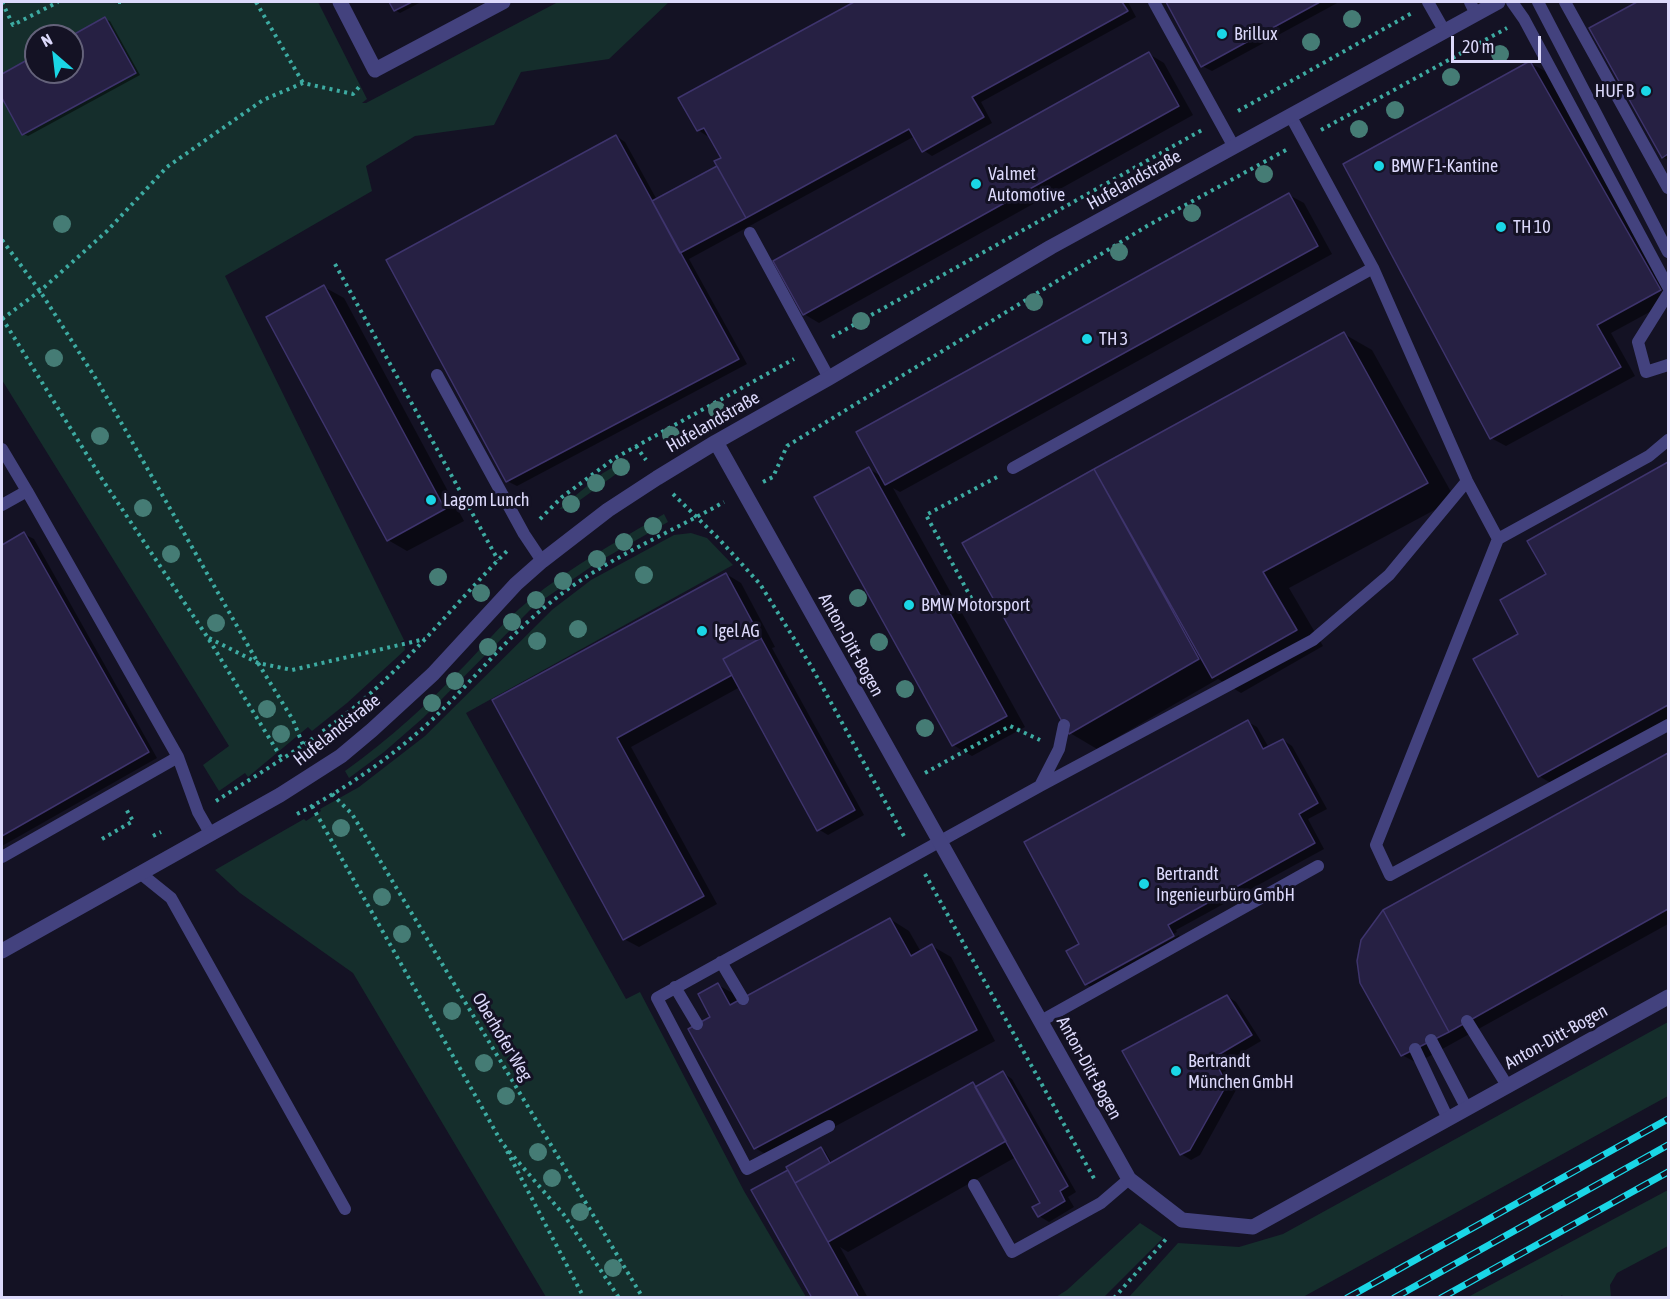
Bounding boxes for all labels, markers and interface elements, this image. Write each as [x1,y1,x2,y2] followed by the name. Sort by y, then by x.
[1234,23,1277,45] place label: Brillux
[24,24,84,84] north arrow
[1454,24,1544,62] scale bar
[1215,27,1229,41] marker: Brillux
[38,30,55,50] text: N
[1462,36,1494,57] text: 20 m
[1595,80,1634,102] place label: HUF B
[1639,84,1653,98] marker: HUF B
[1083,145,1185,215] street label: Hufelandstraße
[1391,155,1498,177] place label: BMW F1-Kantine
[1372,159,1386,173] marker: BMW F1-Kantine
[988,163,1065,206] place label: Valmet Automotive
[969,177,983,191] marker: Valmet Automotive
[1513,216,1551,238] place label: TH 10
[1494,220,1508,234] marker: TH 10
[1099,328,1128,350] place label: TH 3
[1080,332,1094,346] marker: TH 3
[662,387,764,457] street label: Hufelandstraße
[443,489,529,511] place label: Lagom Lunch
[424,493,438,507] marker: Lagom Lunch
[814,590,888,700] street label: Anton-Ditt-Bogen
[921,594,1030,616] place label: BMW Motorsport
[902,598,916,612] marker: BMW Motorsport
[714,620,760,642] place label: Igel AG
[695,624,709,638] marker: Igel AG
[289,689,385,771] street label: Hufelandstraße
[1156,863,1295,906] place label: Bertrandt Ingenieurbüro GmbH
[1137,877,1151,891] marker: Bertrandt Ingenieurbüro GmbH
[467,989,537,1085] street label: Oberhofer Weg
[1501,1000,1611,1074] street label: Anton-Ditt-Bogen
[1052,1013,1126,1123] street label: Anton-Ditt-Bogen
[1188,1050,1294,1092] place label: Bertrandt München GmbH
[1169,1064,1183,1078] marker: Bertrandt München GmbH

